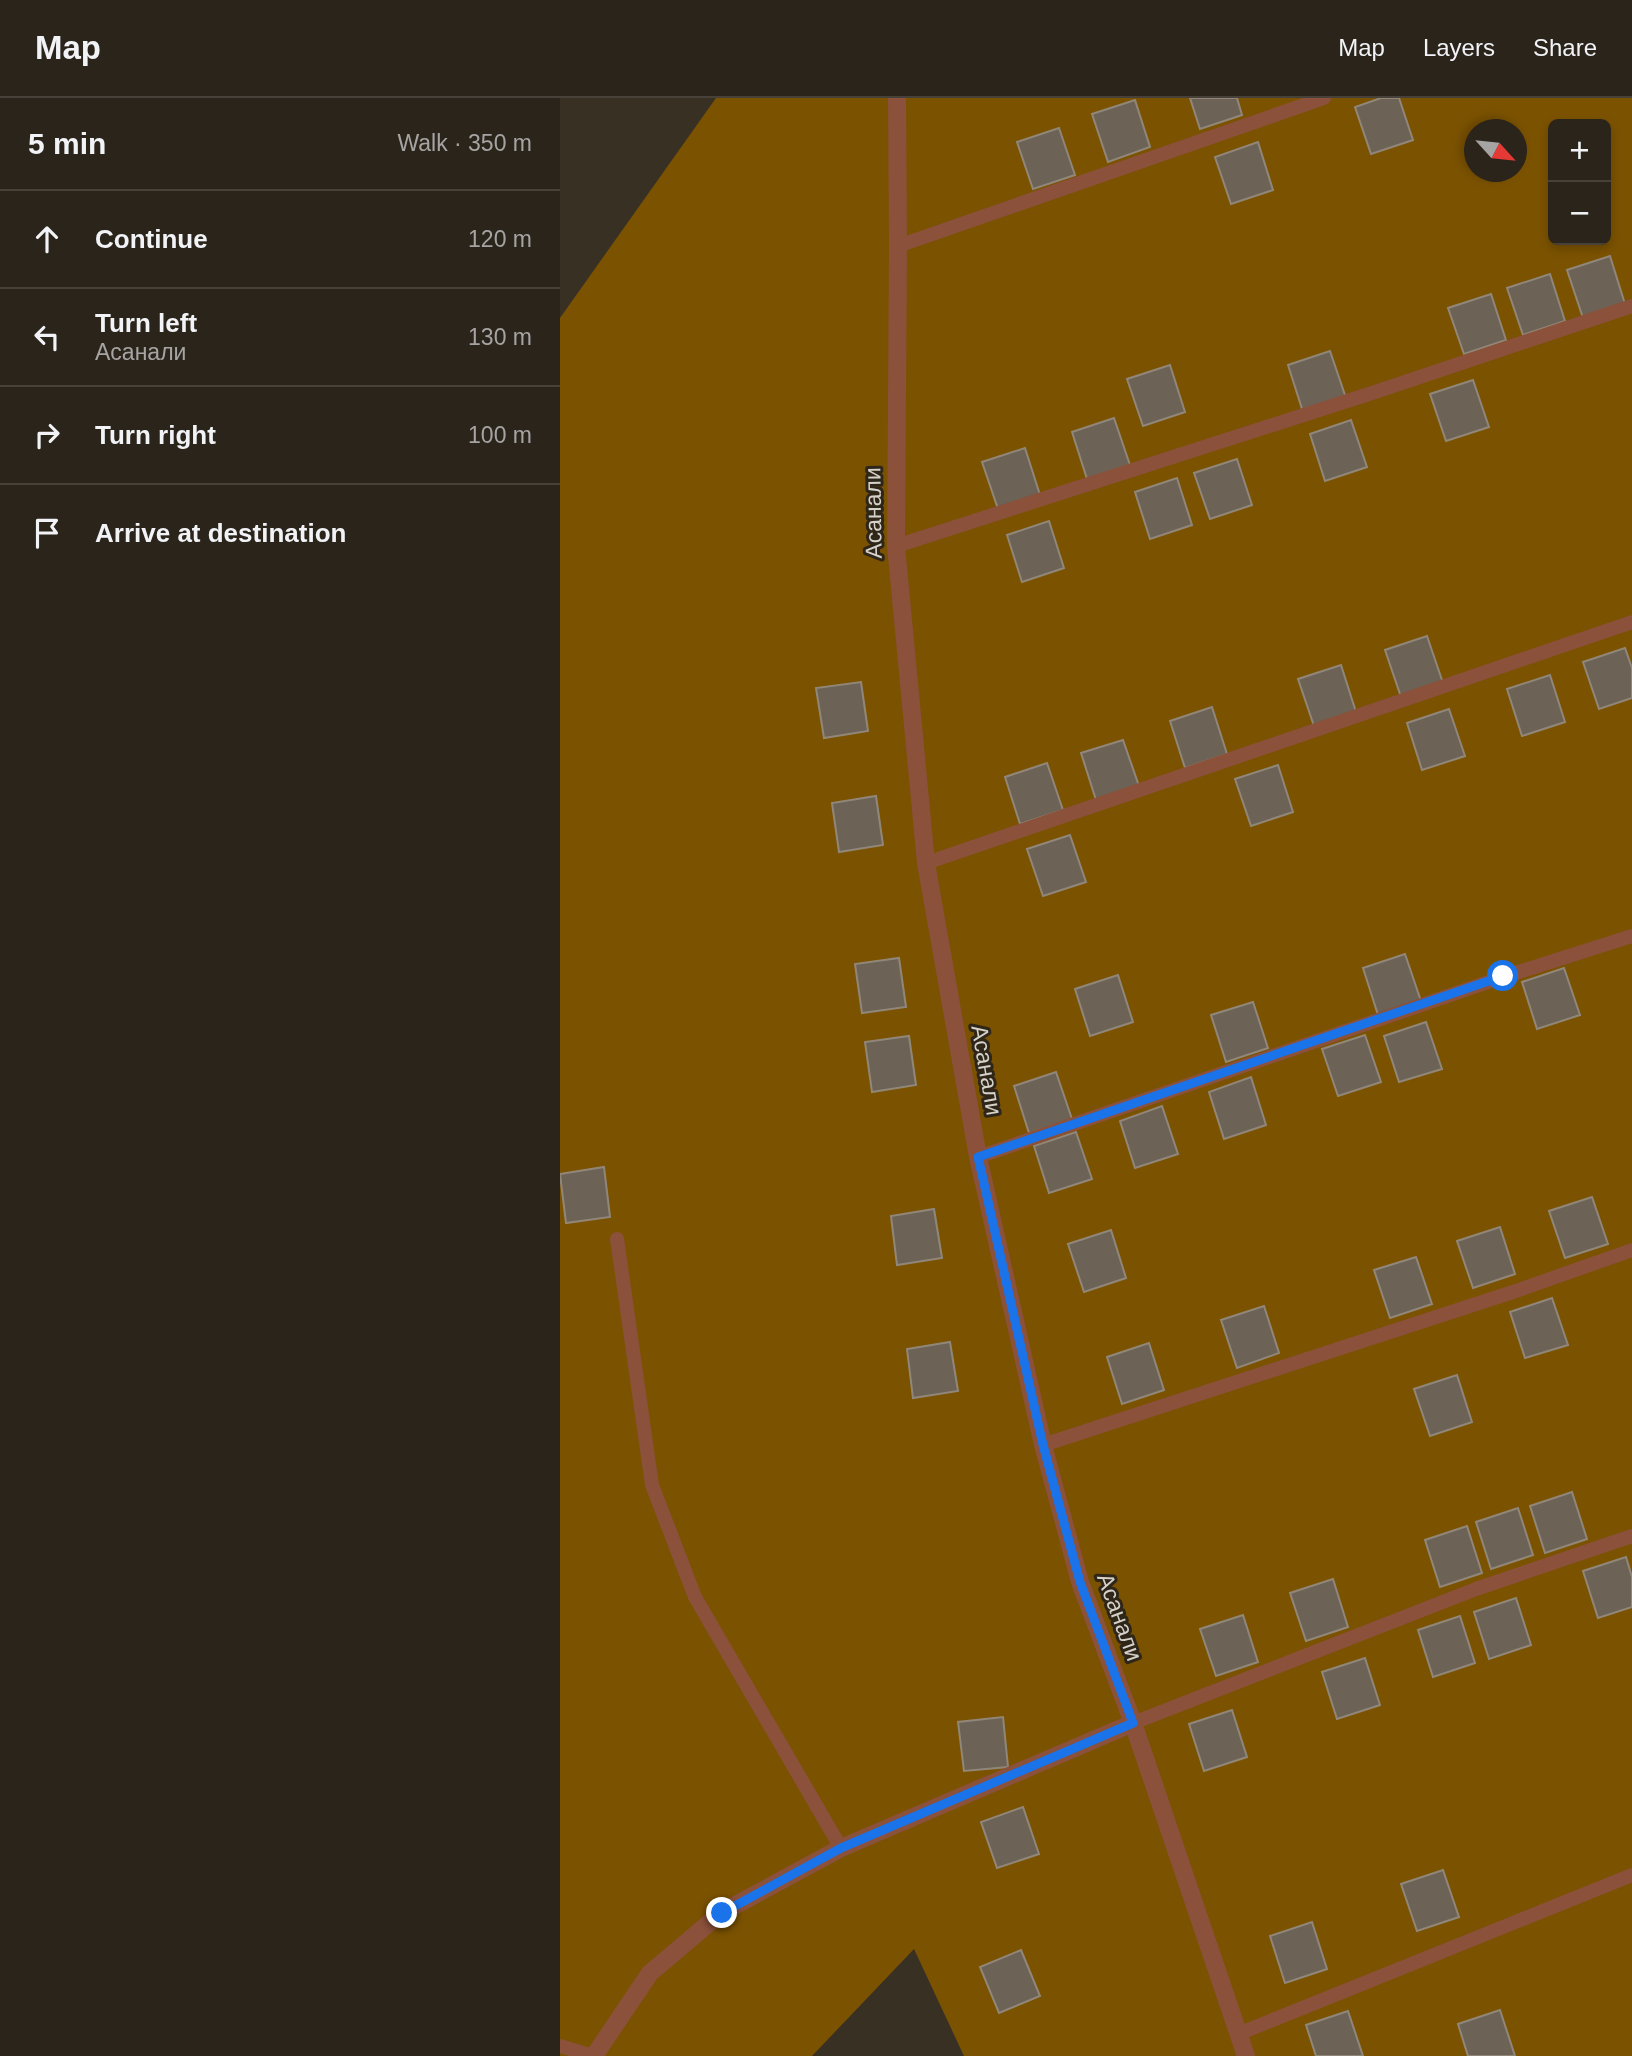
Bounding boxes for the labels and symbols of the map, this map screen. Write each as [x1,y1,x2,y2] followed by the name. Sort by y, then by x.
[1464,119,1527,182] north arrow
[859,467,887,559] street label: Асанали
[1487,960,1518,991] route start
[966,1023,1008,1117] street label: Асанали
[1092,1570,1148,1664] street label: Асанали
[706,1897,737,1928] route end

